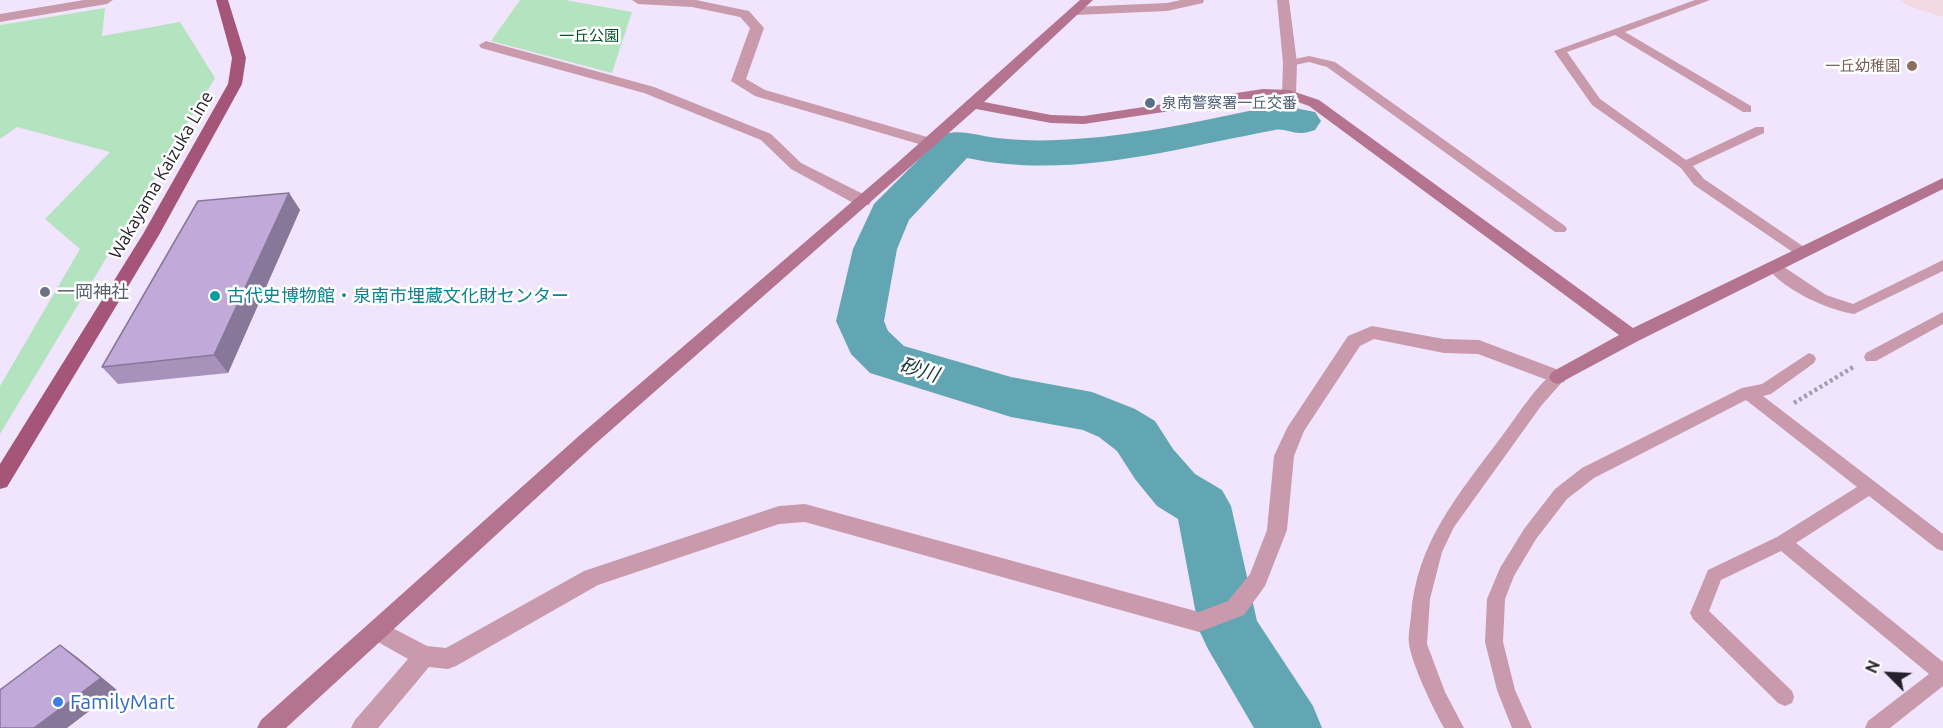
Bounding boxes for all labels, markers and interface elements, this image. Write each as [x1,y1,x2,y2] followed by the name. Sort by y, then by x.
[559,27,619,45] park label: 一丘公園
[1825,57,1900,75] place label: 一丘幼稚園
[1905,59,1919,73] marker: 一丘幼稚園
[104,87,218,263] street label: Wakayama Kaizuka Line
[1162,94,1297,112] place label: 泉南警察署一丘交番
[1143,96,1157,110] marker: 泉南警察署一丘交番
[57,281,129,303] place label: 一岡神社
[38,285,52,299] marker: 一岡神社
[227,285,569,307] place label: 古代史博物館・泉南市埋蔵文化財センター
[208,289,222,303] marker: 古代史博物館・泉南市埋蔵文化財センター
[896,353,942,387] water label: 砂川
[1859,644,1919,704] north arrow
[1862,658,1883,676] text: N
[70,689,175,715] place label: FamilyMart
[51,695,65,709] marker: FamilyMart

